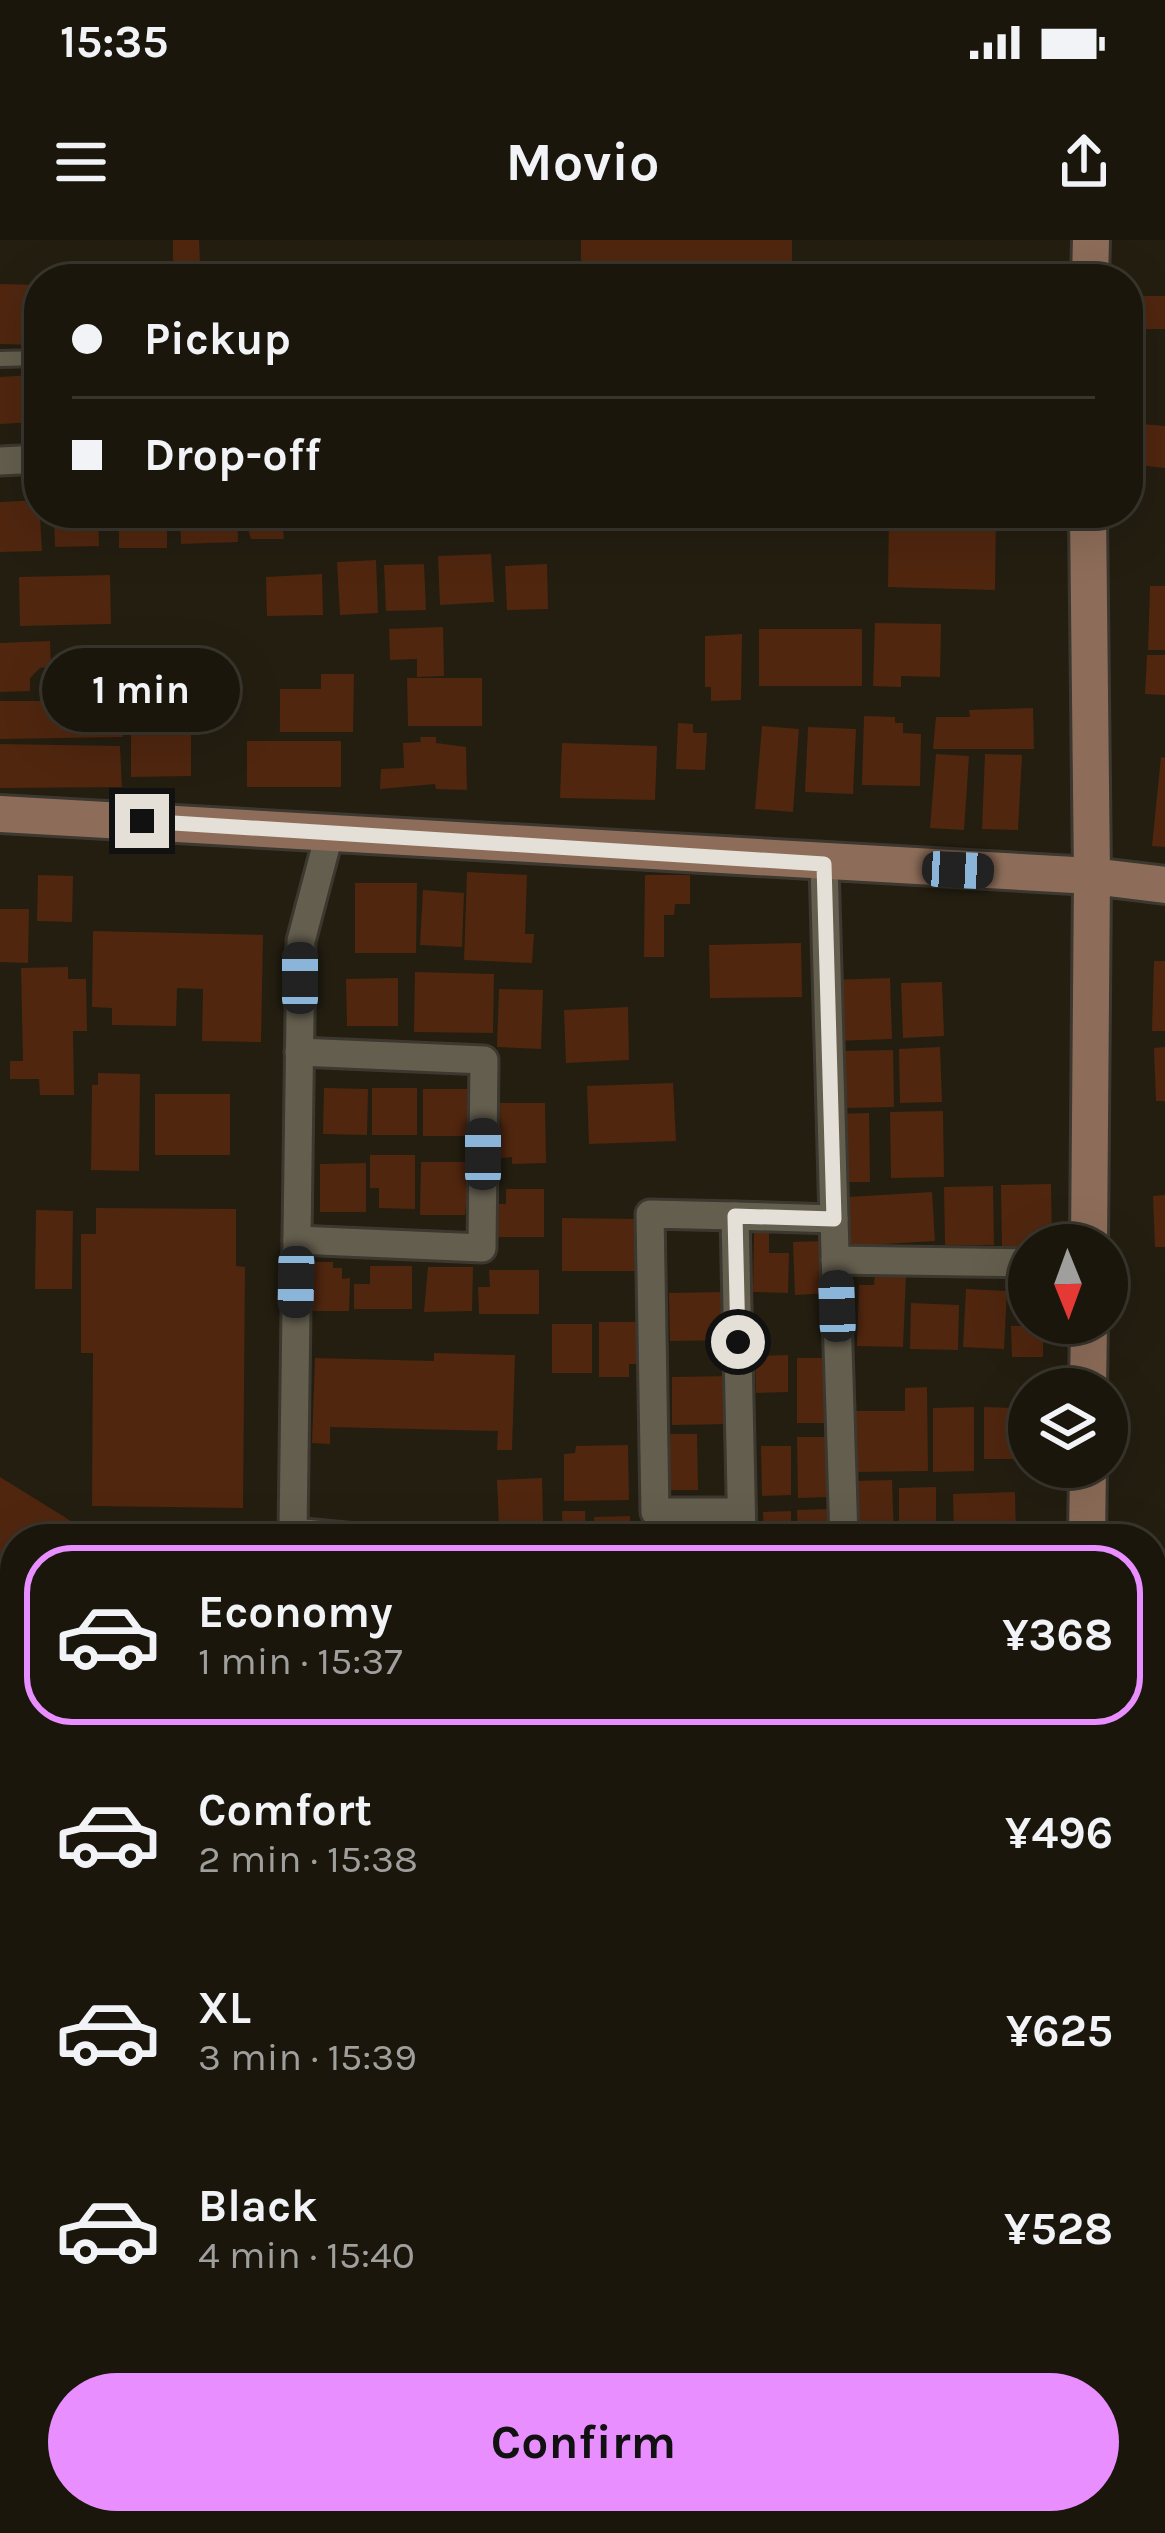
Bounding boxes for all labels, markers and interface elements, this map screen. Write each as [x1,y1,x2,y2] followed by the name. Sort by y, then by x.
[60,16,169,68] text: 15:35
[48,129,114,195] icon: menu
[1051,129,1117,195] icon: share
[505,130,660,194] text: Movio
[144,313,291,365] text: Pickup
[144,429,321,481] text: Drop-off
[43,647,241,731] callout: 1 min
[92,667,190,713] text: 1 min
[115,794,169,848] route end
[921,850,995,890] car
[282,942,318,1014] car
[465,1118,501,1190] car
[1008,1224,1128,1344] north arrow
[1008,1224,1128,1488] map controls
[277,1246,315,1318] car
[818,1269,856,1343] car
[711,1315,765,1369] route start
[1008,1368,1128,1488] button: layers
[54,1581,162,1689] icon: car
[198,1586,393,1638] text: Economy
[1002,1609,1113,1661] text: ¥368
[198,1638,403,1684] text: 1 min · 15:37
[54,1779,162,1887] icon: car
[198,1784,372,1836] text: Comfort
[1005,1807,1113,1859] text: ¥496
[198,1836,418,1882] text: 2 min · 15:38
[54,1977,162,2085] icon: car
[198,1982,251,2034] text: XL
[1006,2005,1113,2057] text: ¥625
[198,2034,417,2080] text: 3 min · 15:39
[54,2175,162,2283] icon: car
[198,2180,318,2232] text: Black
[1004,2203,1113,2255] text: ¥528
[198,2232,415,2278] text: 4 min · 15:40
[48,2373,1119,2511] button: Confirm

